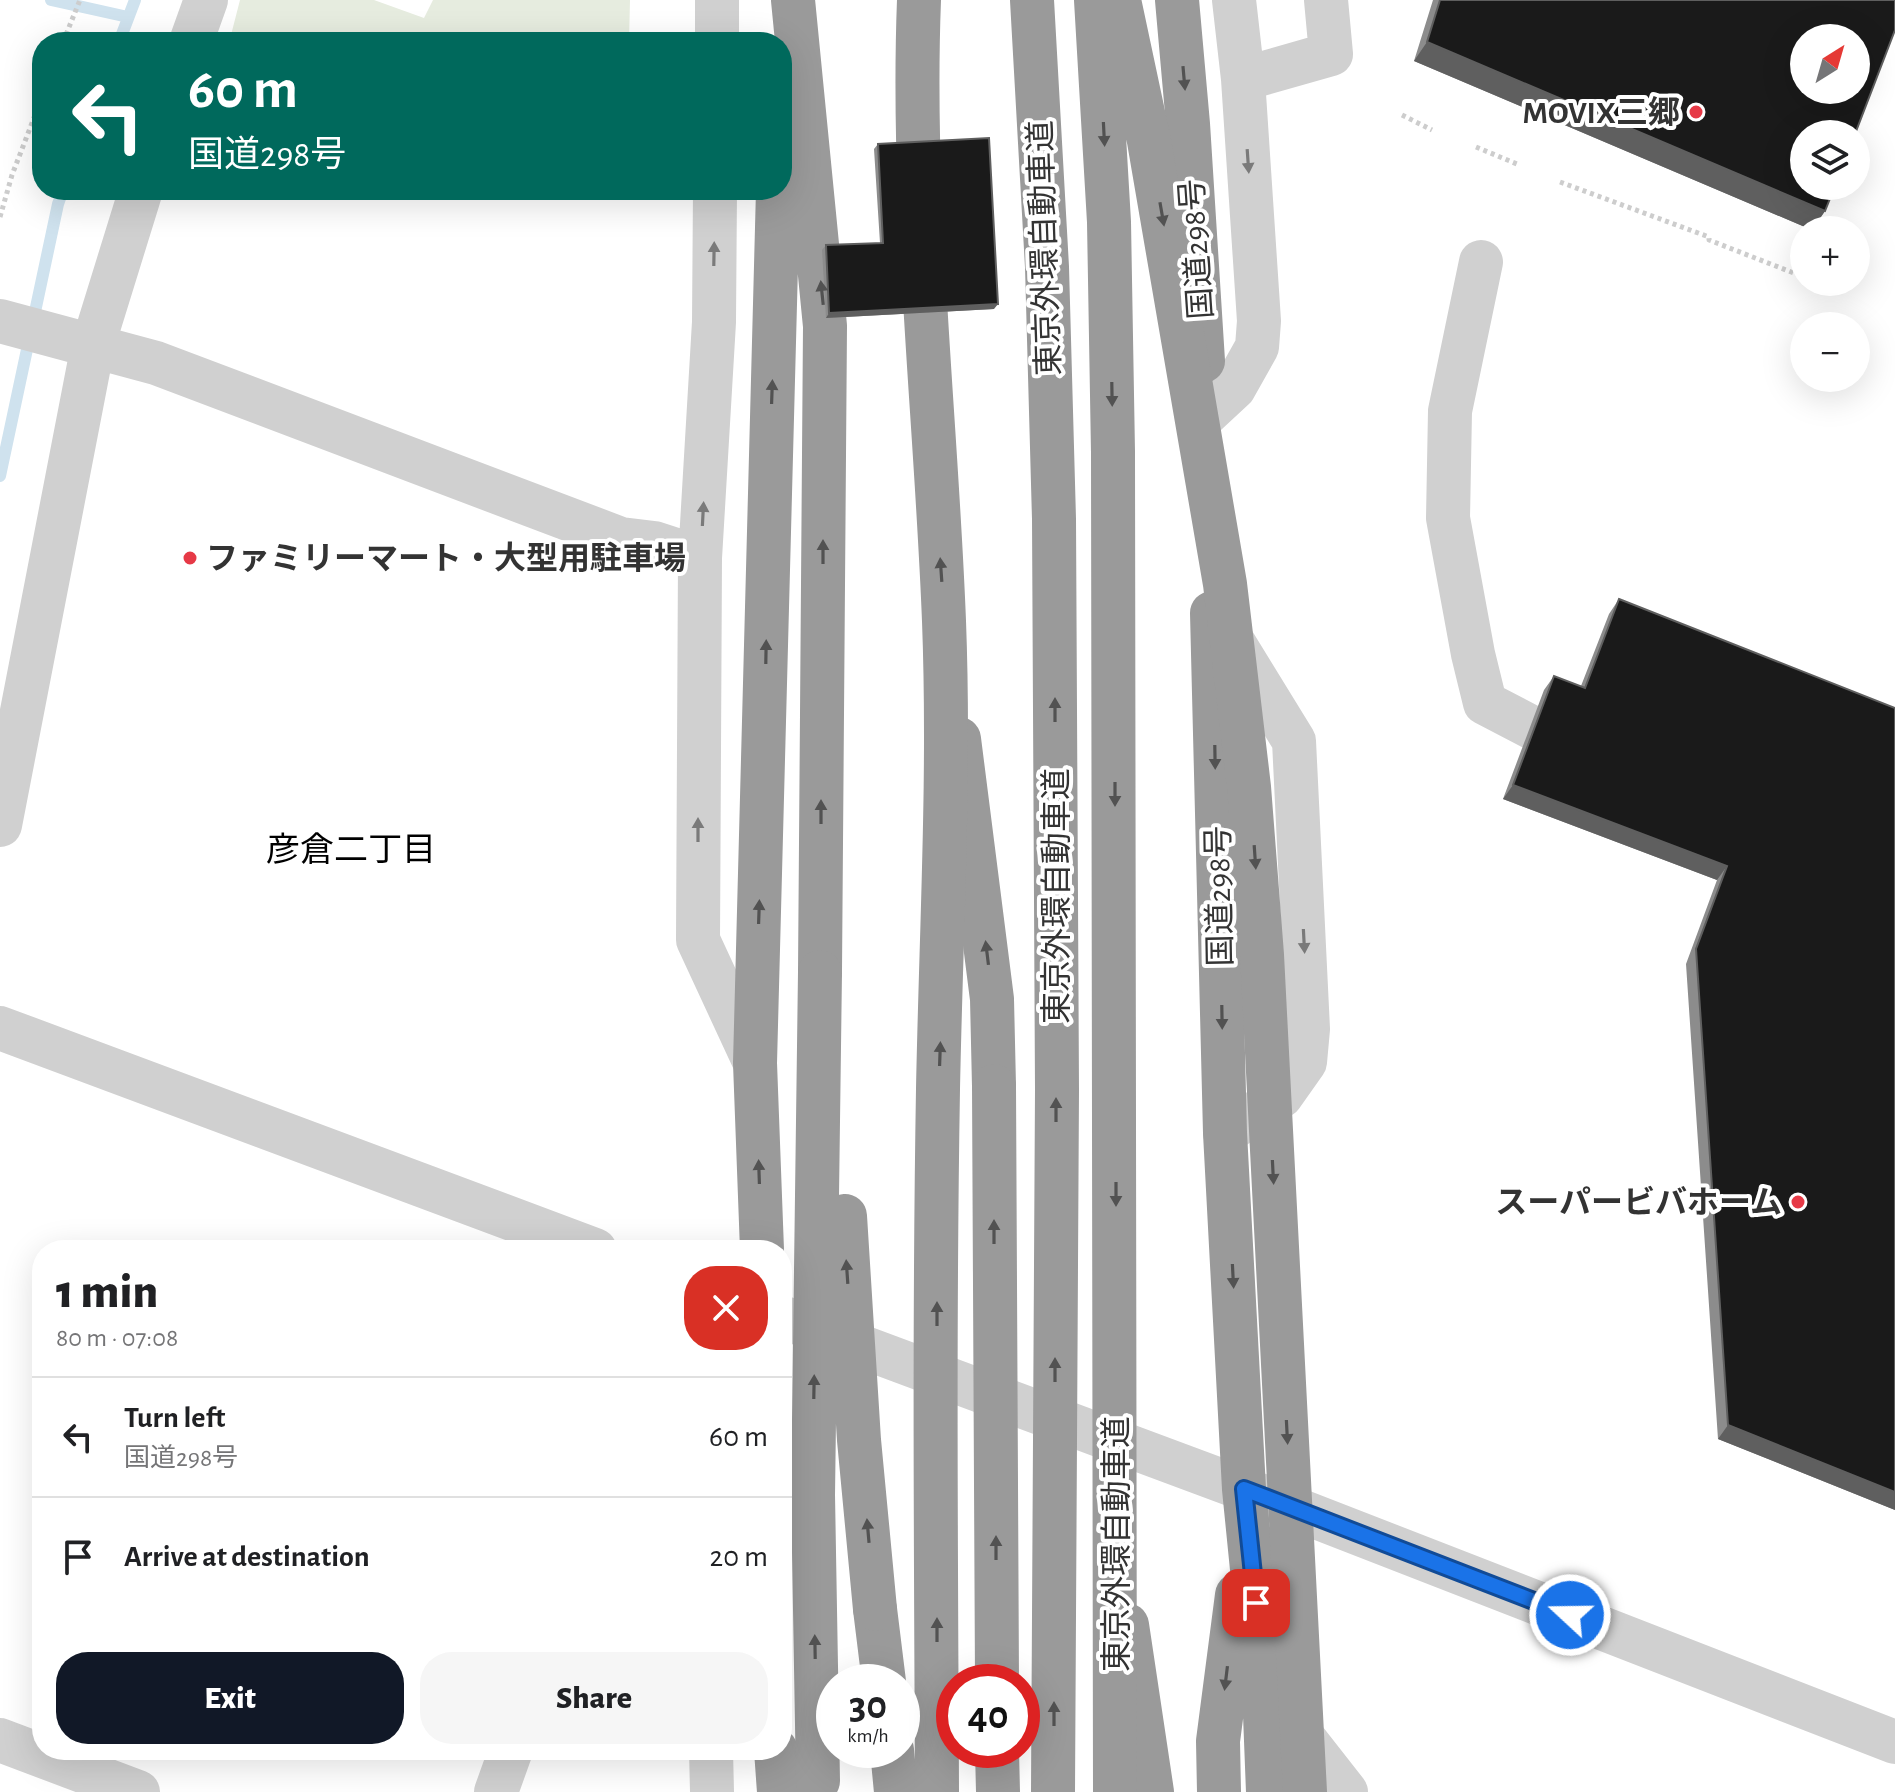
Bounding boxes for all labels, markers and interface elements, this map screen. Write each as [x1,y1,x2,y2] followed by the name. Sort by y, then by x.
[1790,24,1870,104] north arrow
[1790,24,1870,392] map controls
[188,62,298,118] text: 60 m
[56,64,160,168] icon: left
[1177,66,1190,91] one-way arrow
[1523,96,1680,129] place label: MOVIX三郷
[1687,103,1705,121] marker: MOVIX三郷
[1023,119,1065,377] street label: 東京外環自動車道
[1790,120,1870,200] button: layers
[1098,122,1111,147] one-way arrow
[188,137,346,173] text: 国道298号
[1242,149,1255,174] one-way arrow
[1174,178,1218,320] street label: 国道298号
[1156,202,1168,227] one-way arrow
[1790,216,1870,296] button: +
[708,241,721,266] one-way arrow
[815,280,828,305] one-way arrow
[1790,312,1870,392] button: −
[766,379,779,404] one-way arrow
[1106,382,1118,407] one-way arrow
[696,501,709,526] one-way arrow
[817,539,829,564] one-way arrow
[206,541,686,575] place label: ファミリーマート・大型用駐車場
[181,549,199,567] marker: ファミリーマート・大型用駐車場
[934,557,947,582] one-way arrow
[759,639,772,664] one-way arrow
[1049,697,1061,722] one-way arrow
[1209,745,1222,770] one-way arrow
[1039,768,1073,1024] street label: 東京外環自動車道
[1109,782,1121,807] one-way arrow
[815,799,827,824] one-way arrow
[692,817,704,842] one-way arrow
[1201,825,1237,967] street label: 国道298号
[266,832,436,868] district label: 彦倉二丁目
[1248,845,1261,870] one-way arrow
[752,899,765,924] one-way arrow
[1297,929,1310,954] one-way arrow
[980,940,993,965] one-way arrow
[1215,1005,1228,1030] one-way arrow
[933,1041,946,1066] one-way arrow
[1050,1097,1062,1122] one-way arrow
[752,1159,765,1184] one-way arrow
[1267,1160,1280,1185] one-way arrow
[1110,1182,1122,1207] one-way arrow
[1495,1185,1782,1219] place label: スーパービバホーム
[1789,1193,1807,1211] marker: スーパービバホーム
[988,1219,1000,1244] one-way arrow
[840,1259,853,1284] one-way arrow
[1226,1264,1239,1289] one-way arrow
[684,1266,768,1350] button: close
[56,1269,158,1317] text: 1 min
[931,1301,943,1326] one-way arrow
[56,1325,178,1351] text: 80 m · 07:08
[1049,1357,1061,1382] one-way arrow
[808,1374,821,1399] one-way arrow
[124,1403,225,1433] text: Turn left
[56,1415,100,1459] icon: left
[1099,1416,1133,1672] street label: 東京外環自動車道
[1280,1420,1293,1445] one-way arrow
[709,1422,768,1452] text: 60 m
[124,1445,238,1471] text: 国道298号
[861,1518,874,1543] one-way arrow
[56,1535,100,1579] icon: arrive
[990,1535,1002,1560] one-way arrow
[124,1542,370,1572] text: Arrive at destination
[710,1542,768,1572] text: 20 m
[1222,1569,1290,1637] pin
[1528,1573,1612,1657] position arrow
[1234,1581,1278,1625] icon: arrive
[931,1617,943,1642] one-way arrow
[809,1634,822,1659] one-way arrow
[56,1652,404,1744] button: Exit
[420,1652,768,1744] button: Share
[936,1664,1040,1768] speed limit sign: 40
[1219,1666,1232,1691] one-way arrow
[849,1686,887,1726] text: 30
[1048,1701,1060,1726] one-way arrow
[847,1726,889,1746] text: km/h

